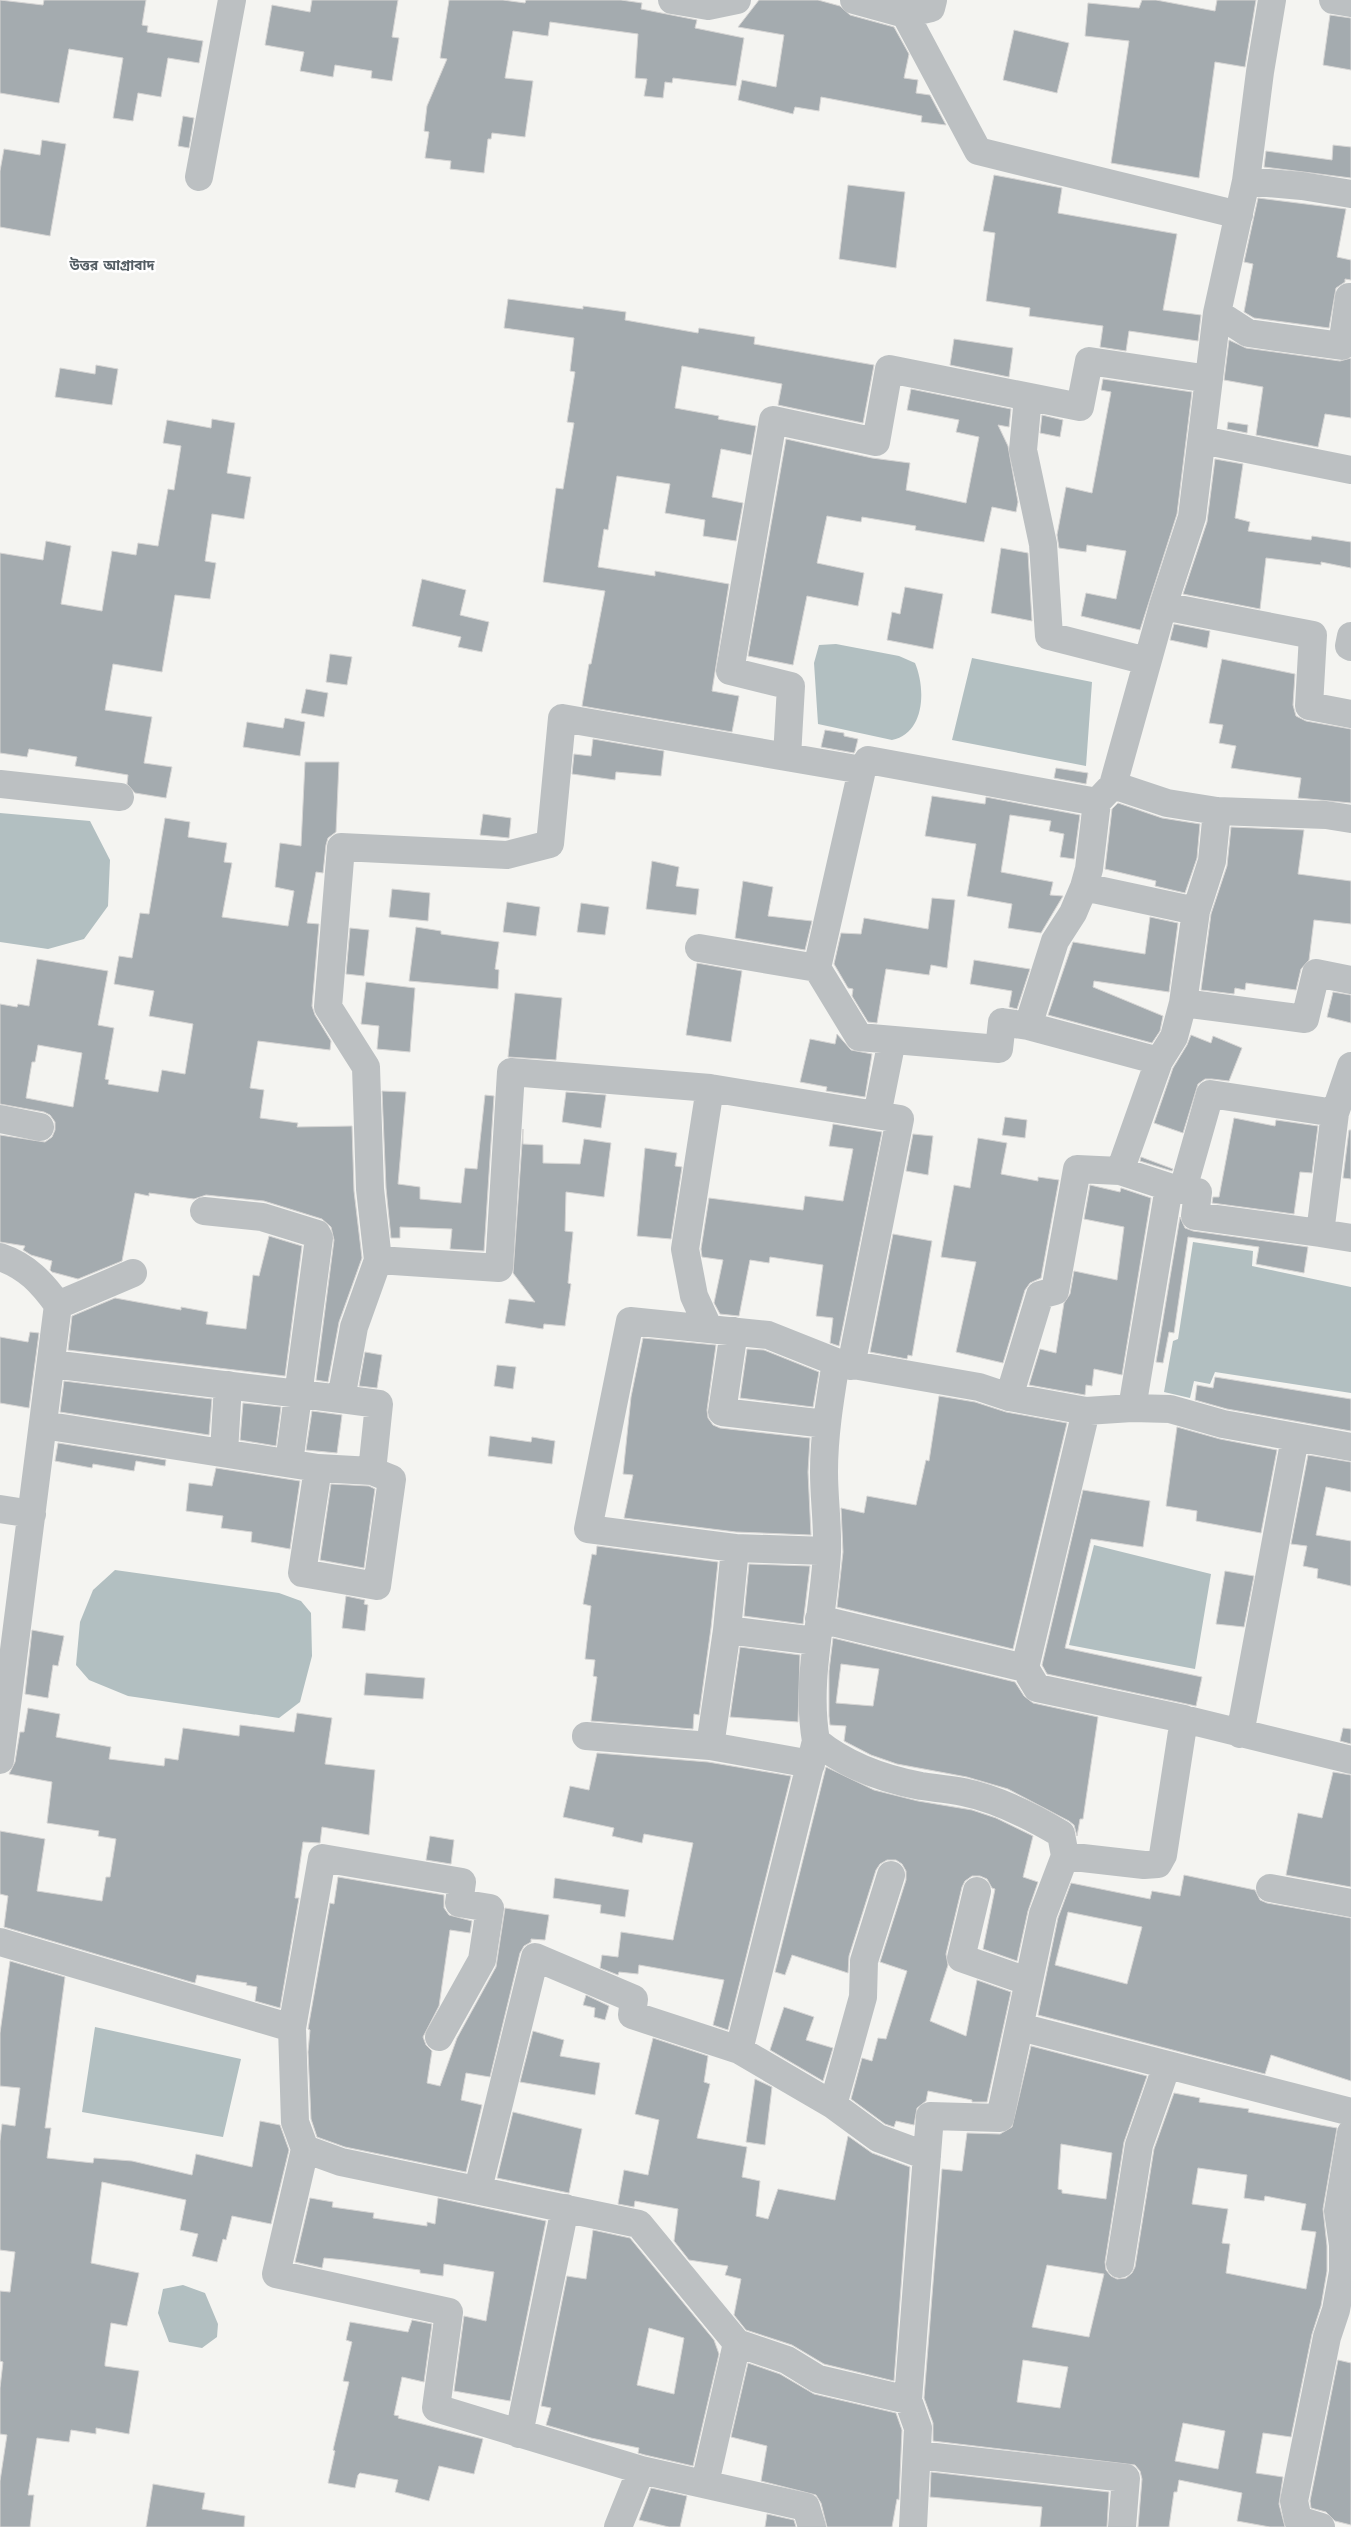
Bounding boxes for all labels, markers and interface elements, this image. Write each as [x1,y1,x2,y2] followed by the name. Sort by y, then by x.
[69,257,156,273] district label: উত্তর আগ্রাবাদ

